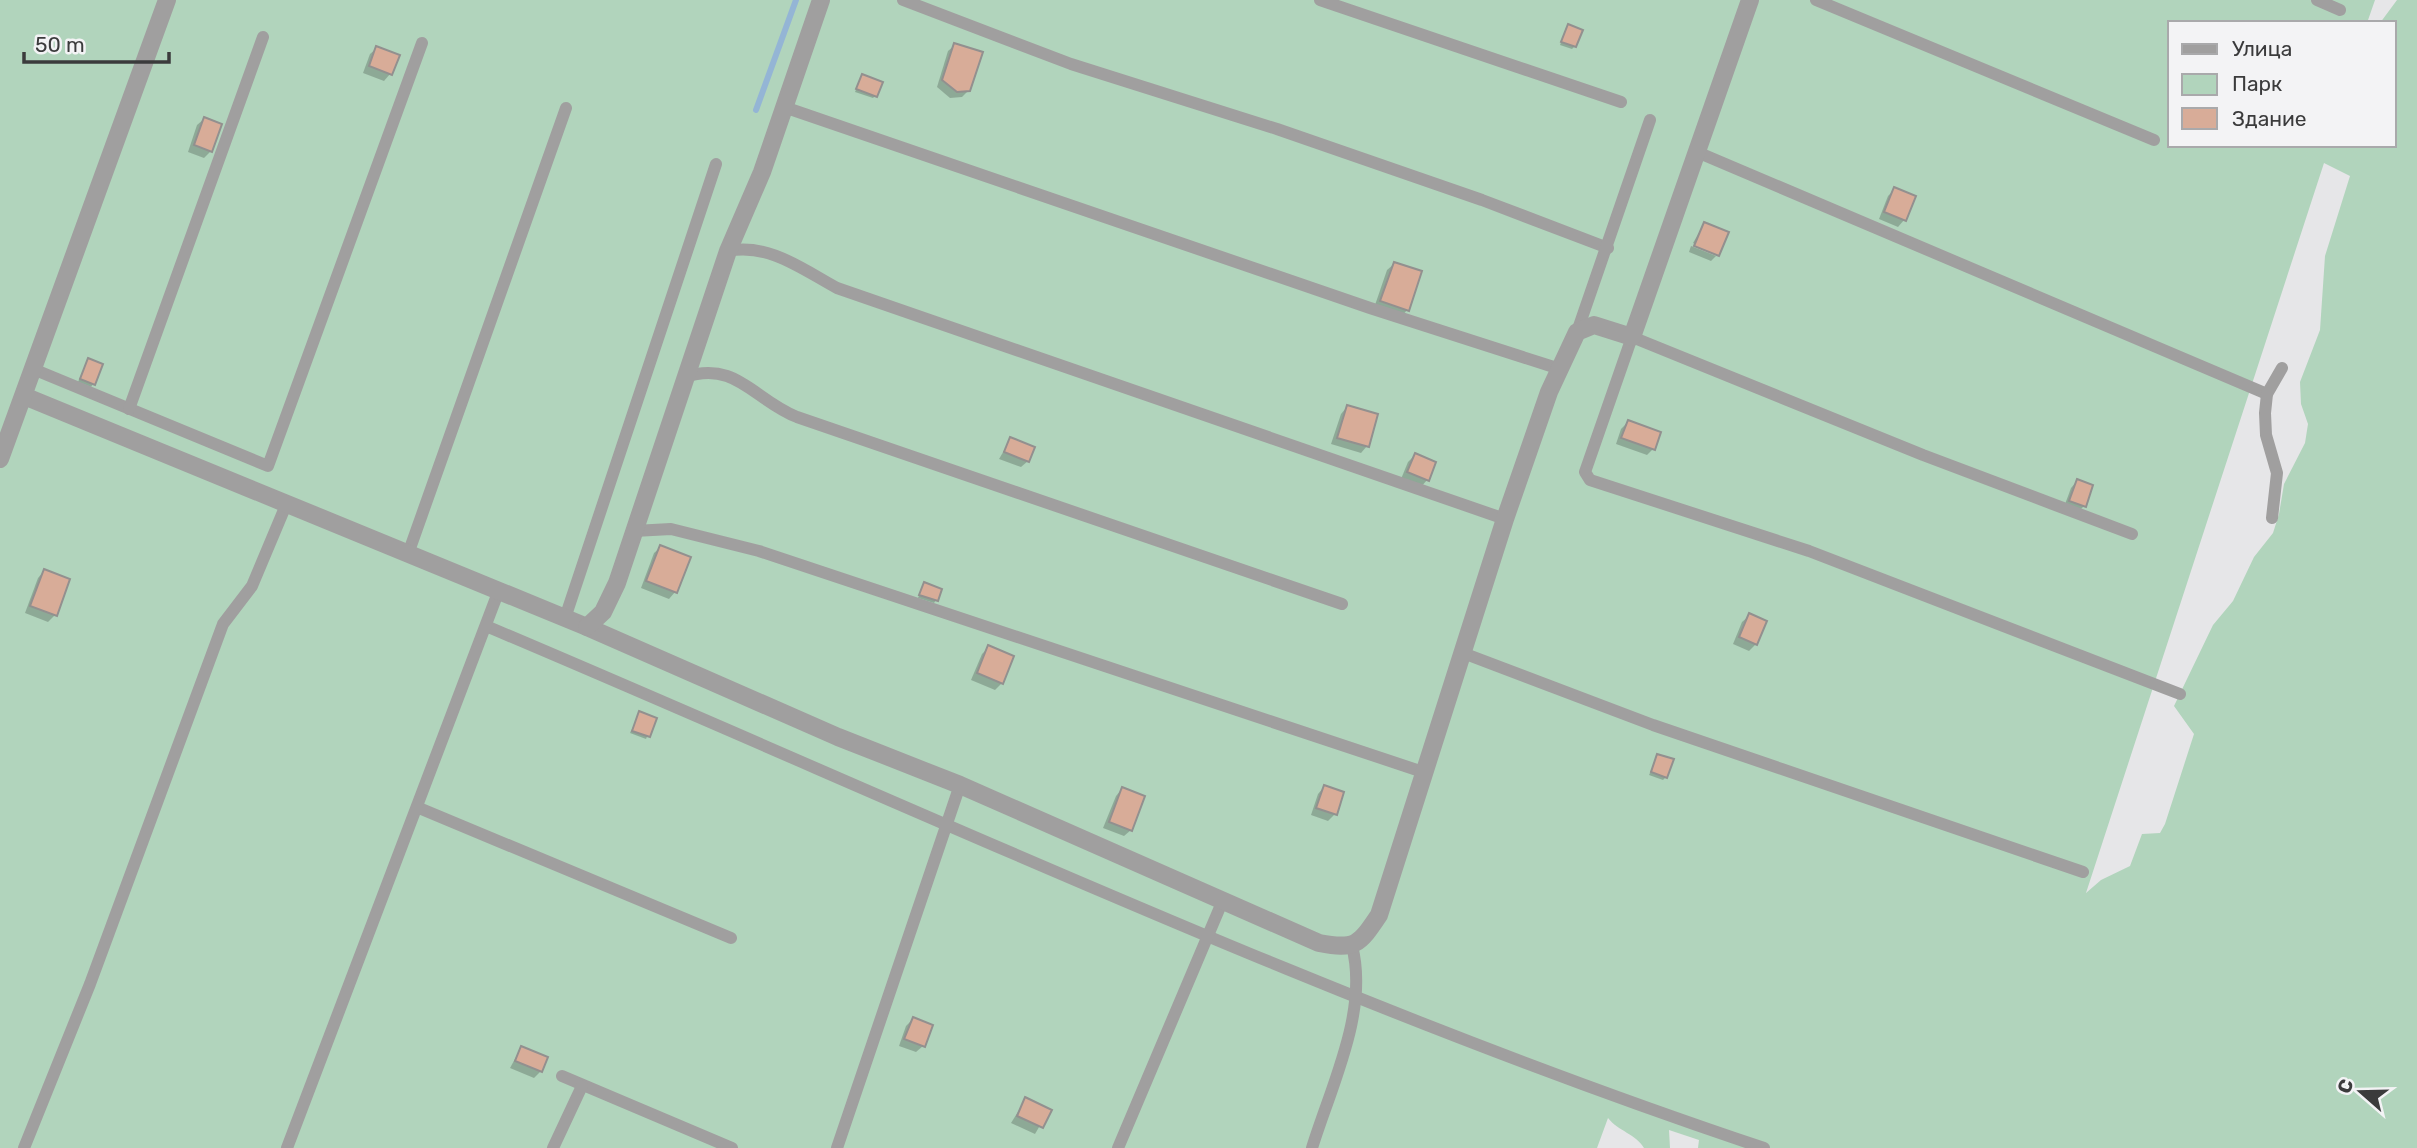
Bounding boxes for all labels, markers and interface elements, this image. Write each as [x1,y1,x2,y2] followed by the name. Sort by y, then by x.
[24,21,170,65] scale bar
[2168,21,2396,147] legend
[35,32,85,57] text: 50 m
[2232,36,2292,61] text: Улица
[2232,71,2282,96] text: Парк
[2232,106,2307,131] text: Здание
[2326,1057,2396,1127] north arrow
[2332,1076,2359,1097] text: С

